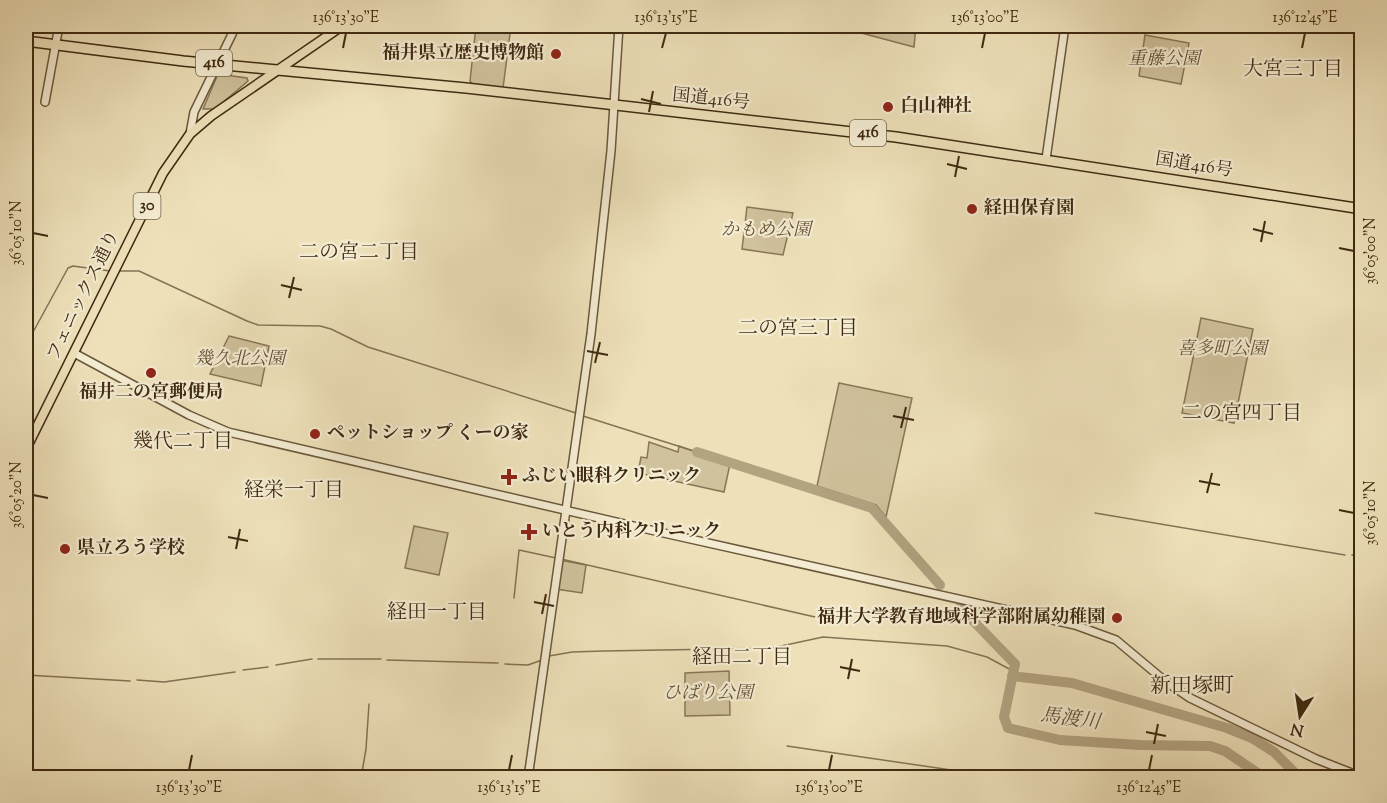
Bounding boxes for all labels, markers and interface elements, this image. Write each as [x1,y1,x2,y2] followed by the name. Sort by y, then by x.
[313,8,379,29] text: 136°13'30"E
[634,8,698,29] text: 136°13'15"E
[951,8,1019,29] text: 136°13'00"E
[1273,8,1337,29] text: 136°12'45"E
[382,41,544,67] place label: 福井県立歴史博物館
[549,47,563,61] marker: 福井県立歴史博物館
[1128,47,1203,73] park label: 重藤公園
[196,50,232,76] road number: 416
[1243,56,1343,85] district label: 大宮三丁目
[671,83,751,117] street label: 国道416号
[900,94,972,120] place label: 白山神社
[881,100,895,114] marker: 白山神社
[850,120,886,146] road number: 416
[1153,147,1235,185] street label: 国道416号
[134,193,160,219] road number: 30
[984,196,1074,222] place label: 経田保育園
[7,201,28,265] text: 36°05'10"N
[965,202,979,216] marker: 経田保育園
[1361,217,1382,284] text: 36°05'00"N
[721,218,814,244] park label: かもめ公園
[41,226,127,366] street label: フェニックス通り
[299,239,419,268] district label: 二の宮二丁目
[738,315,858,344] district label: 二の宮三丁目
[1177,337,1270,363] park label: 喜多町公園
[195,347,288,373] park label: 幾久北公園
[144,366,158,380] marker: 福井二の宮郵便局
[79,380,223,406] place label: 福井二の宮郵便局
[1182,400,1302,429] district label: 二の宮四丁目
[327,421,528,447] place label: ペットショップ くーの家
[308,427,322,441] marker: ペットショップ くーの家
[133,428,233,457] district label: 幾代二丁目
[7,462,28,528] text: 36°05'20"N
[522,464,701,490] place label: ふじい眼科クリニック
[500,468,518,486] marker: ふじい眼科クリニック
[244,477,344,506] district label: 経栄一丁目
[1361,481,1382,545] text: 36°05'10"N
[542,519,721,545] place label: いとう内科クリニック
[520,523,538,541] marker: いとう内科クリニック
[77,536,185,562] place label: 県立ろう学校
[58,542,72,556] marker: 県立ろう学校
[387,599,487,628] district label: 経田一丁目
[817,605,1105,631] place label: 福井大学教育地域科学部附属幼稚園
[1110,611,1124,625] marker: 福井大学教育地域科学部附属幼稚園
[692,644,792,673] district label: 経田二丁目
[1150,672,1234,702] district label: 新田塚町
[663,681,756,707] park label: ひばり公園
[1270,686,1330,746] north arrow
[1038,702,1104,738] water label: 馬渡川
[1289,716,1306,741] text: N
[156,778,222,799] text: 136°13'30"E
[477,778,541,799] text: 136°13'15"E
[795,778,863,799] text: 136°13'00"E
[1117,778,1181,799] text: 136°12'45"E

